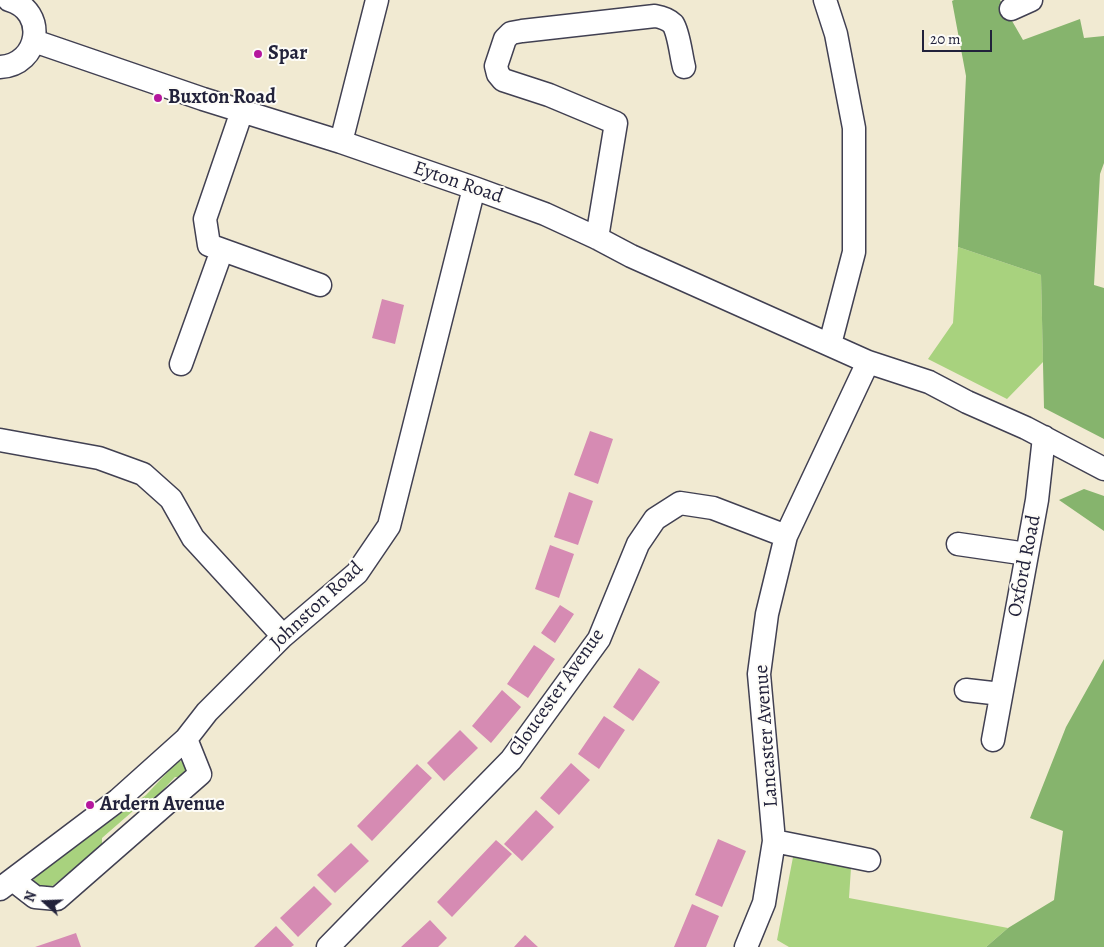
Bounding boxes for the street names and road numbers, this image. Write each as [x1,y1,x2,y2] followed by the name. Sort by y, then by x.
[410,156,506,210] street label: Eyton Road
[1003,513,1047,619] street label: Oxford Road
[265,557,369,655] street label: Johnston Road
[504,624,610,762] street label: Gloucester Avenue
[750,664,784,808] street label: Lancaster Avenue

